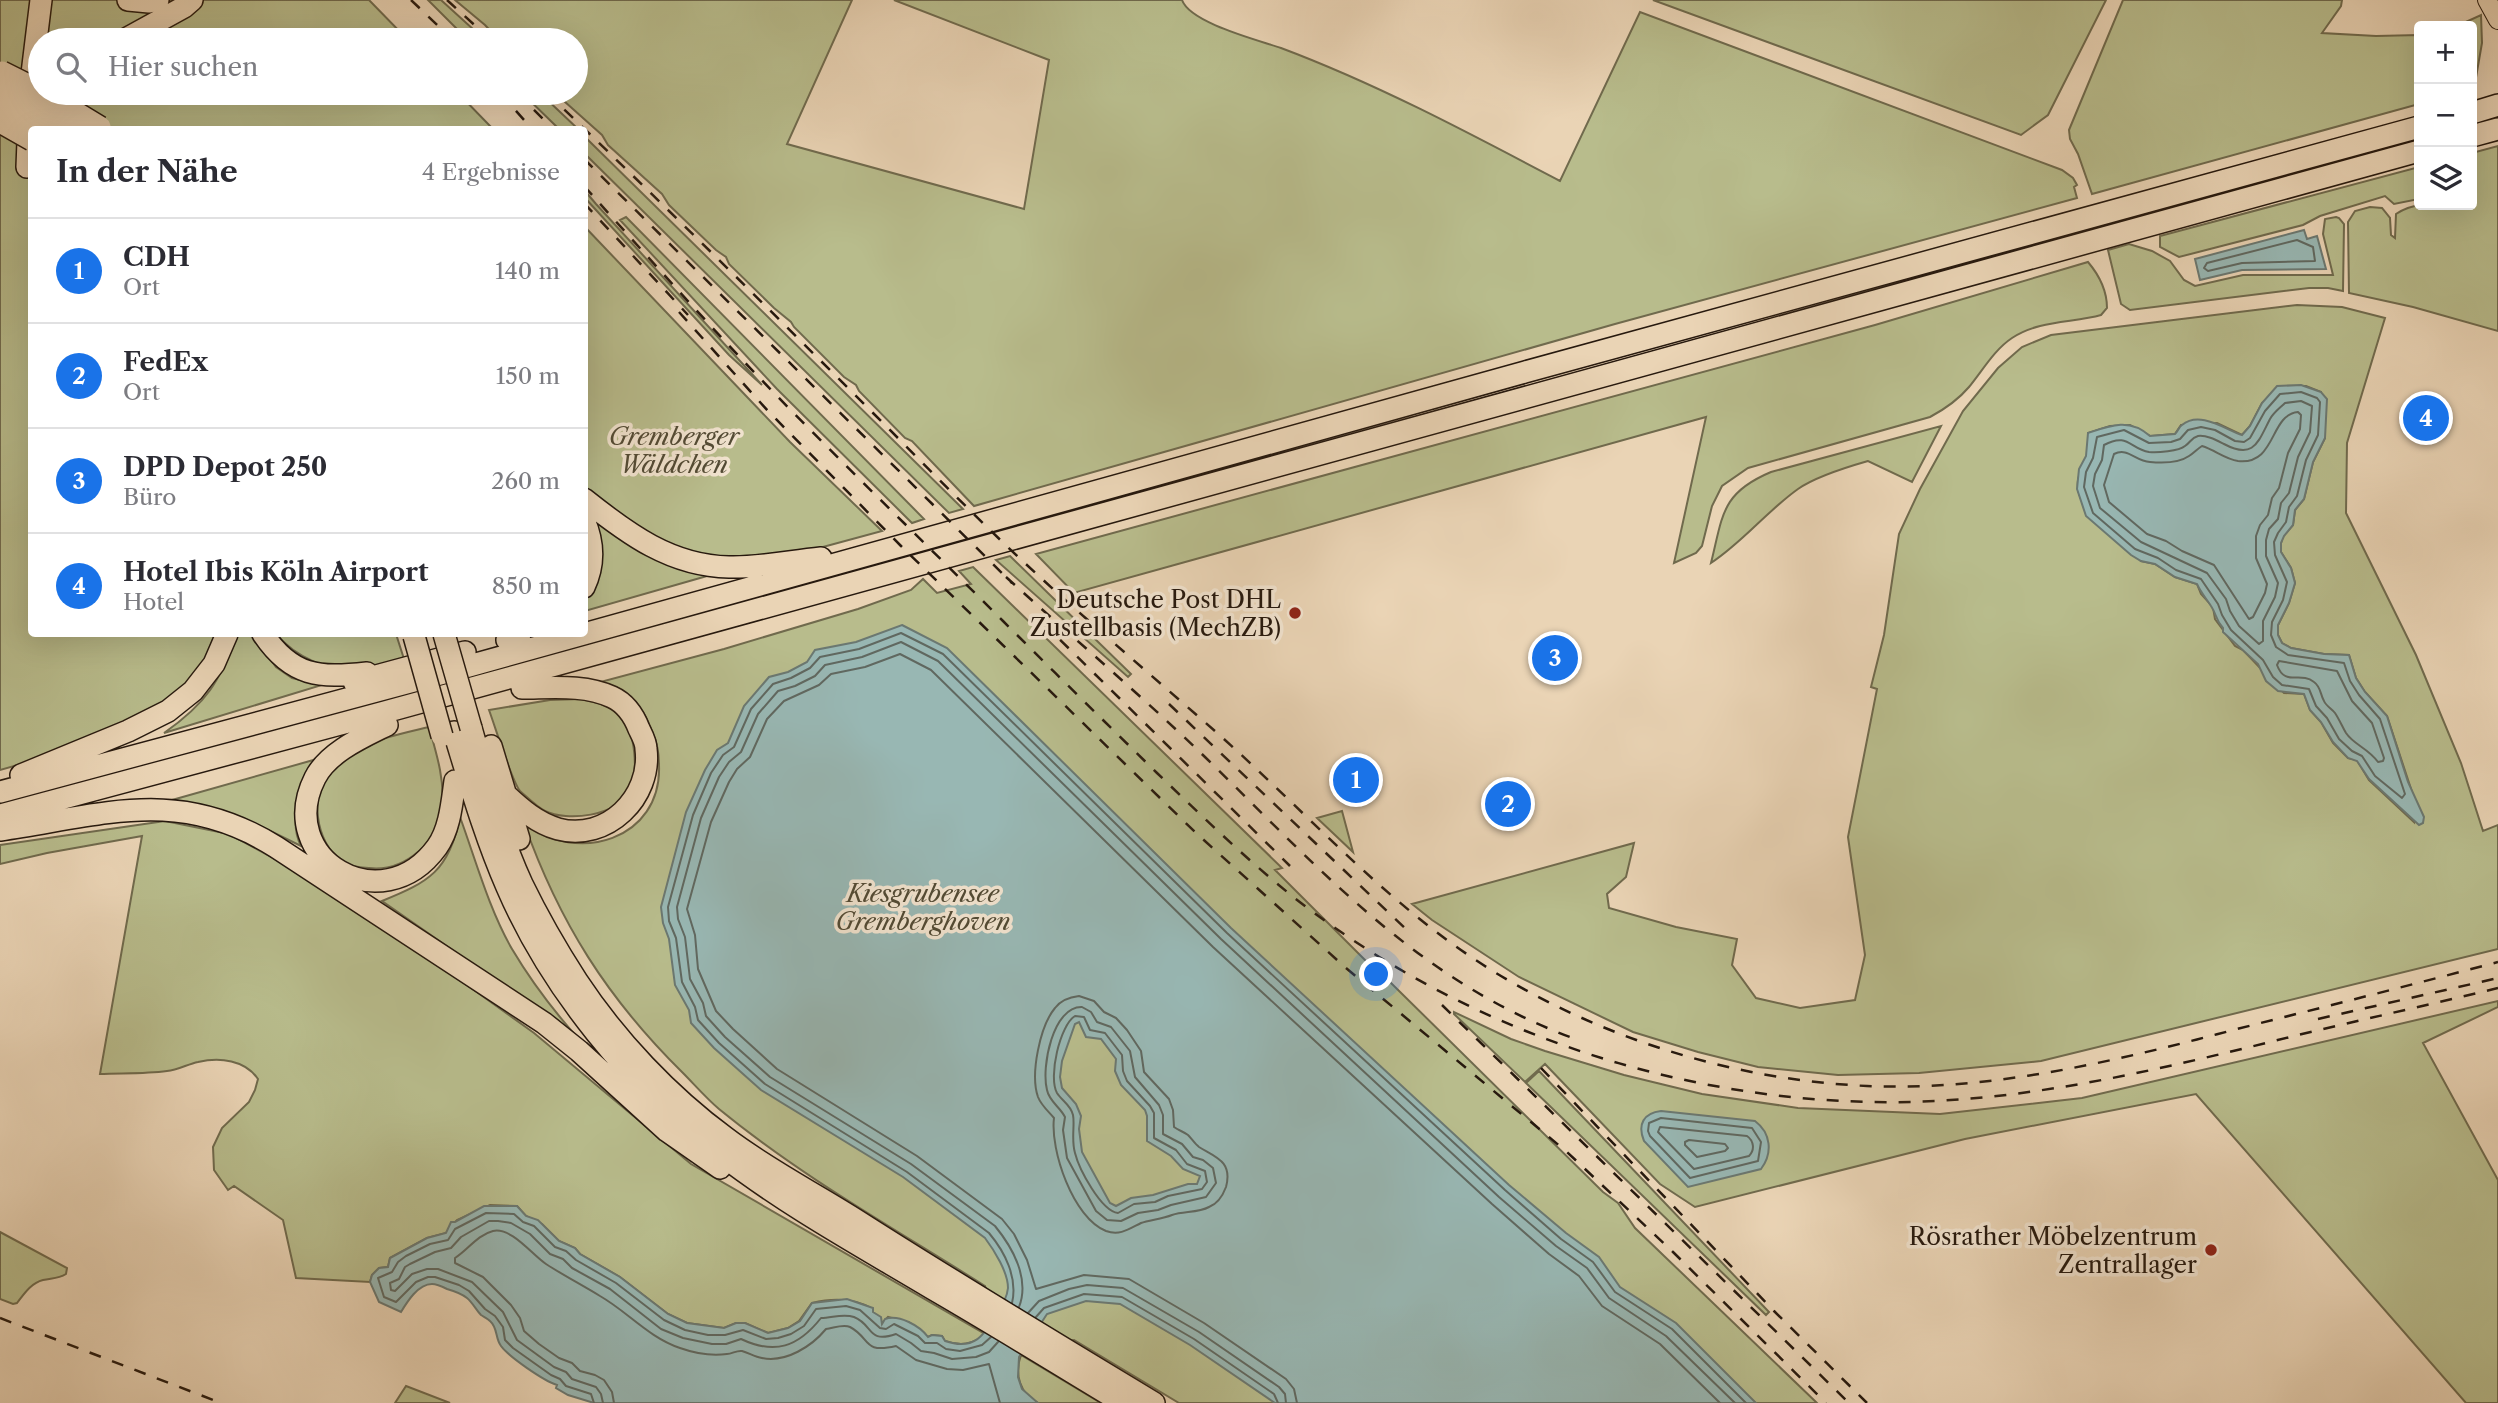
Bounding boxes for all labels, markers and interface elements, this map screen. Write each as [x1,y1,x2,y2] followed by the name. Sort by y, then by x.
[2414,21,2477,210] map controls
[2414,21,2477,84] button: +
[28,28,588,105] search box
[52,48,90,86] icon: search
[108,51,258,83] text: Hier suchen
[2414,84,2477,147] button: −
[2414,147,2477,210] button: layers
[56,153,238,190] text: In der Nähe
[422,158,560,186] text: 4 Ergebnisse
[123,241,190,273] text: CDH
[74,257,84,285] text: 1
[495,257,560,285] text: 140 m
[123,273,160,301] text: Ort
[123,346,208,378] text: FedEx
[72,362,86,390] text: 2
[496,362,560,390] text: 150 m
[123,378,160,406] text: Ort
[2403,392,2449,444] pin: 4
[609,422,741,479] park label: Gremberger Wäldchen
[123,451,327,483] text: DPD Depot 250
[73,467,86,495] text: 3
[491,467,560,495] text: 260 m
[123,483,176,511] text: Büro
[123,556,428,588] text: Hotel Ibis Köln Airport
[72,572,86,600] text: 4
[492,572,560,600] text: 850 m
[1030,585,1281,642] place label: Deutsche Post DHL Zustellbasis (MechZB)
[123,588,184,616] text: Hotel
[1287,605,1303,621] marker: Deutsche Post DHL Zustellbasis (MechZB)
[1532,632,1578,684] pin: 3
[1333,754,1379,806] pin: 1
[1485,778,1531,830] pin: 2
[836,879,1010,936] park label: Kiesgrubensee Gremberghoven
[1359,957,1393,991] your location
[1909,1222,2197,1279] place label: Rösrather Möbelzentrum Zentrallager
[2203,1242,2219,1258] marker: Rösrather Möbelzentrum Zentrallager

